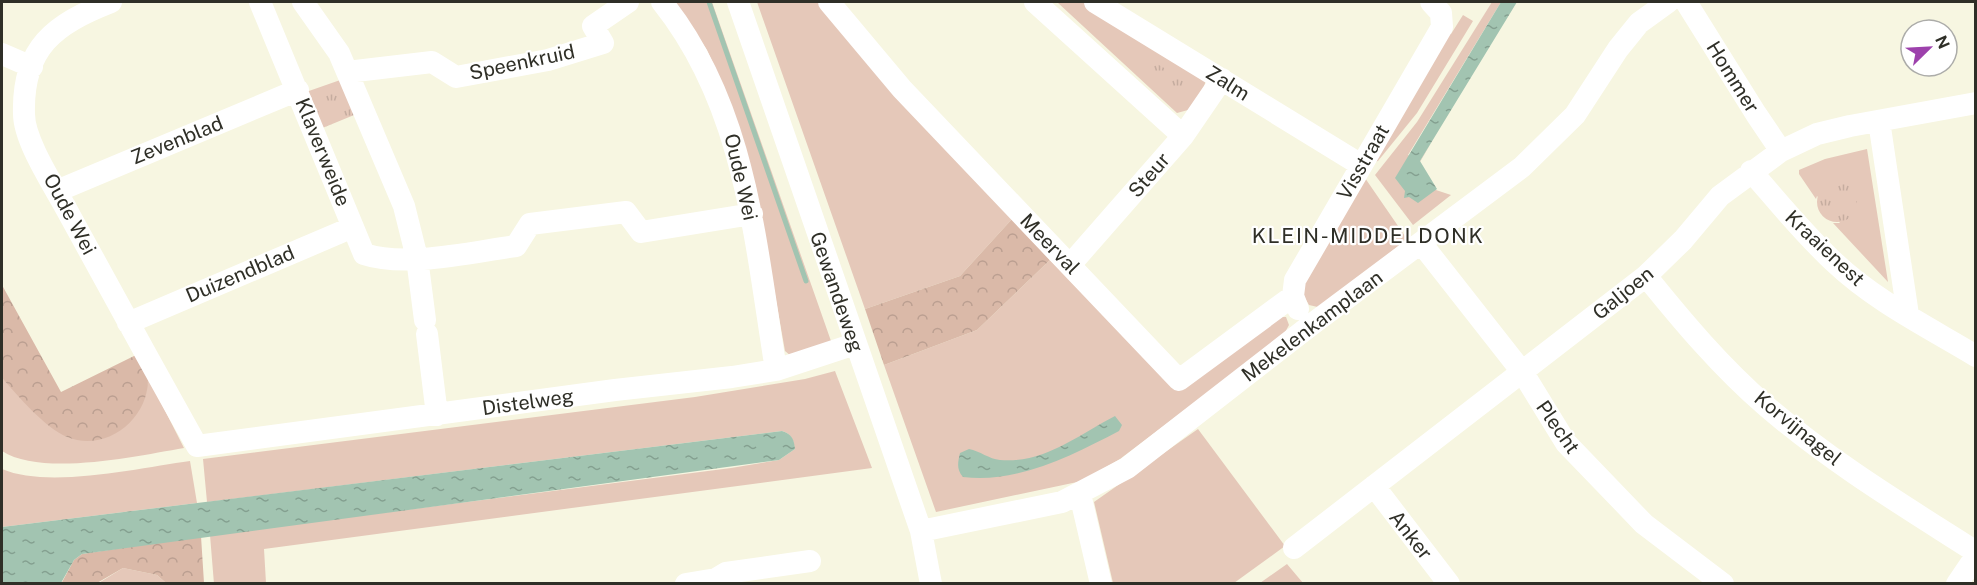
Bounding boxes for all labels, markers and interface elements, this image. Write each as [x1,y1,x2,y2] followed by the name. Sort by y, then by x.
[1899,18,1959,78] north arrow
[1931,33,1953,52] text: N
[1702,37,1765,118] street label: Hommer
[467,39,577,85] street label: Speenkruid
[1202,60,1254,106] street label: Zalm
[290,94,356,210] street label: Klaverweide
[127,111,227,169] street label: Zevenblad
[1332,120,1394,204] street label: Visstraat
[719,131,763,223] street label: Oude Wei
[1123,148,1175,202] street label: Steur
[39,169,101,259] street label: Oude Wei
[1780,205,1870,291] street label: Kraaienest
[1015,209,1085,279] street label: Meerval
[1252,223,1484,248] district label: KLEIN-MIDDELDONK
[805,229,869,355] street label: Gewandeweg
[182,240,298,308] street label: Duizendblad
[1588,261,1658,325] street label: Galjoen
[1237,265,1387,387] street label: Mekelenkamplaan
[481,384,575,420] street label: Distelweg
[1750,386,1846,470] street label: Korvijnagel
[1531,396,1585,458] street label: Plecht
[1384,506,1438,564] street label: Anker

